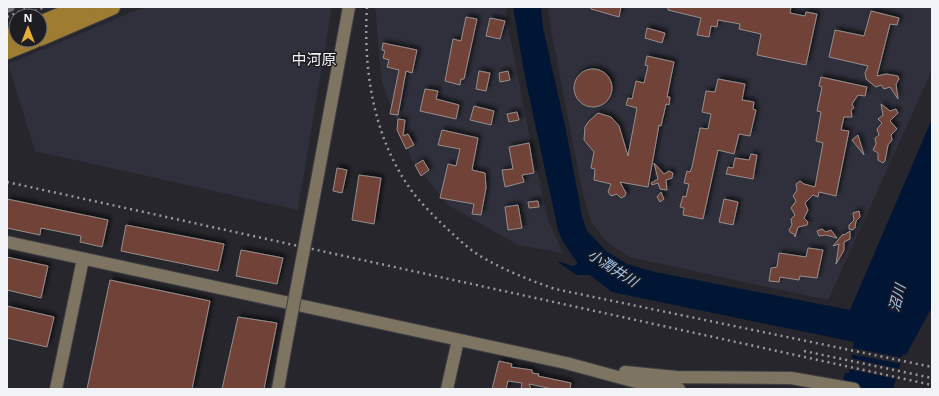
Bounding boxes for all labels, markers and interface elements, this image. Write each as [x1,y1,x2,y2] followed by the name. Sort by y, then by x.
[8,8,48,48] north arrow
[24,10,32,25] text: N
[291,49,337,69] district label: 中河原
[585,244,644,292] water label: 小潤井川
[884,280,910,314] water label: 沼川

